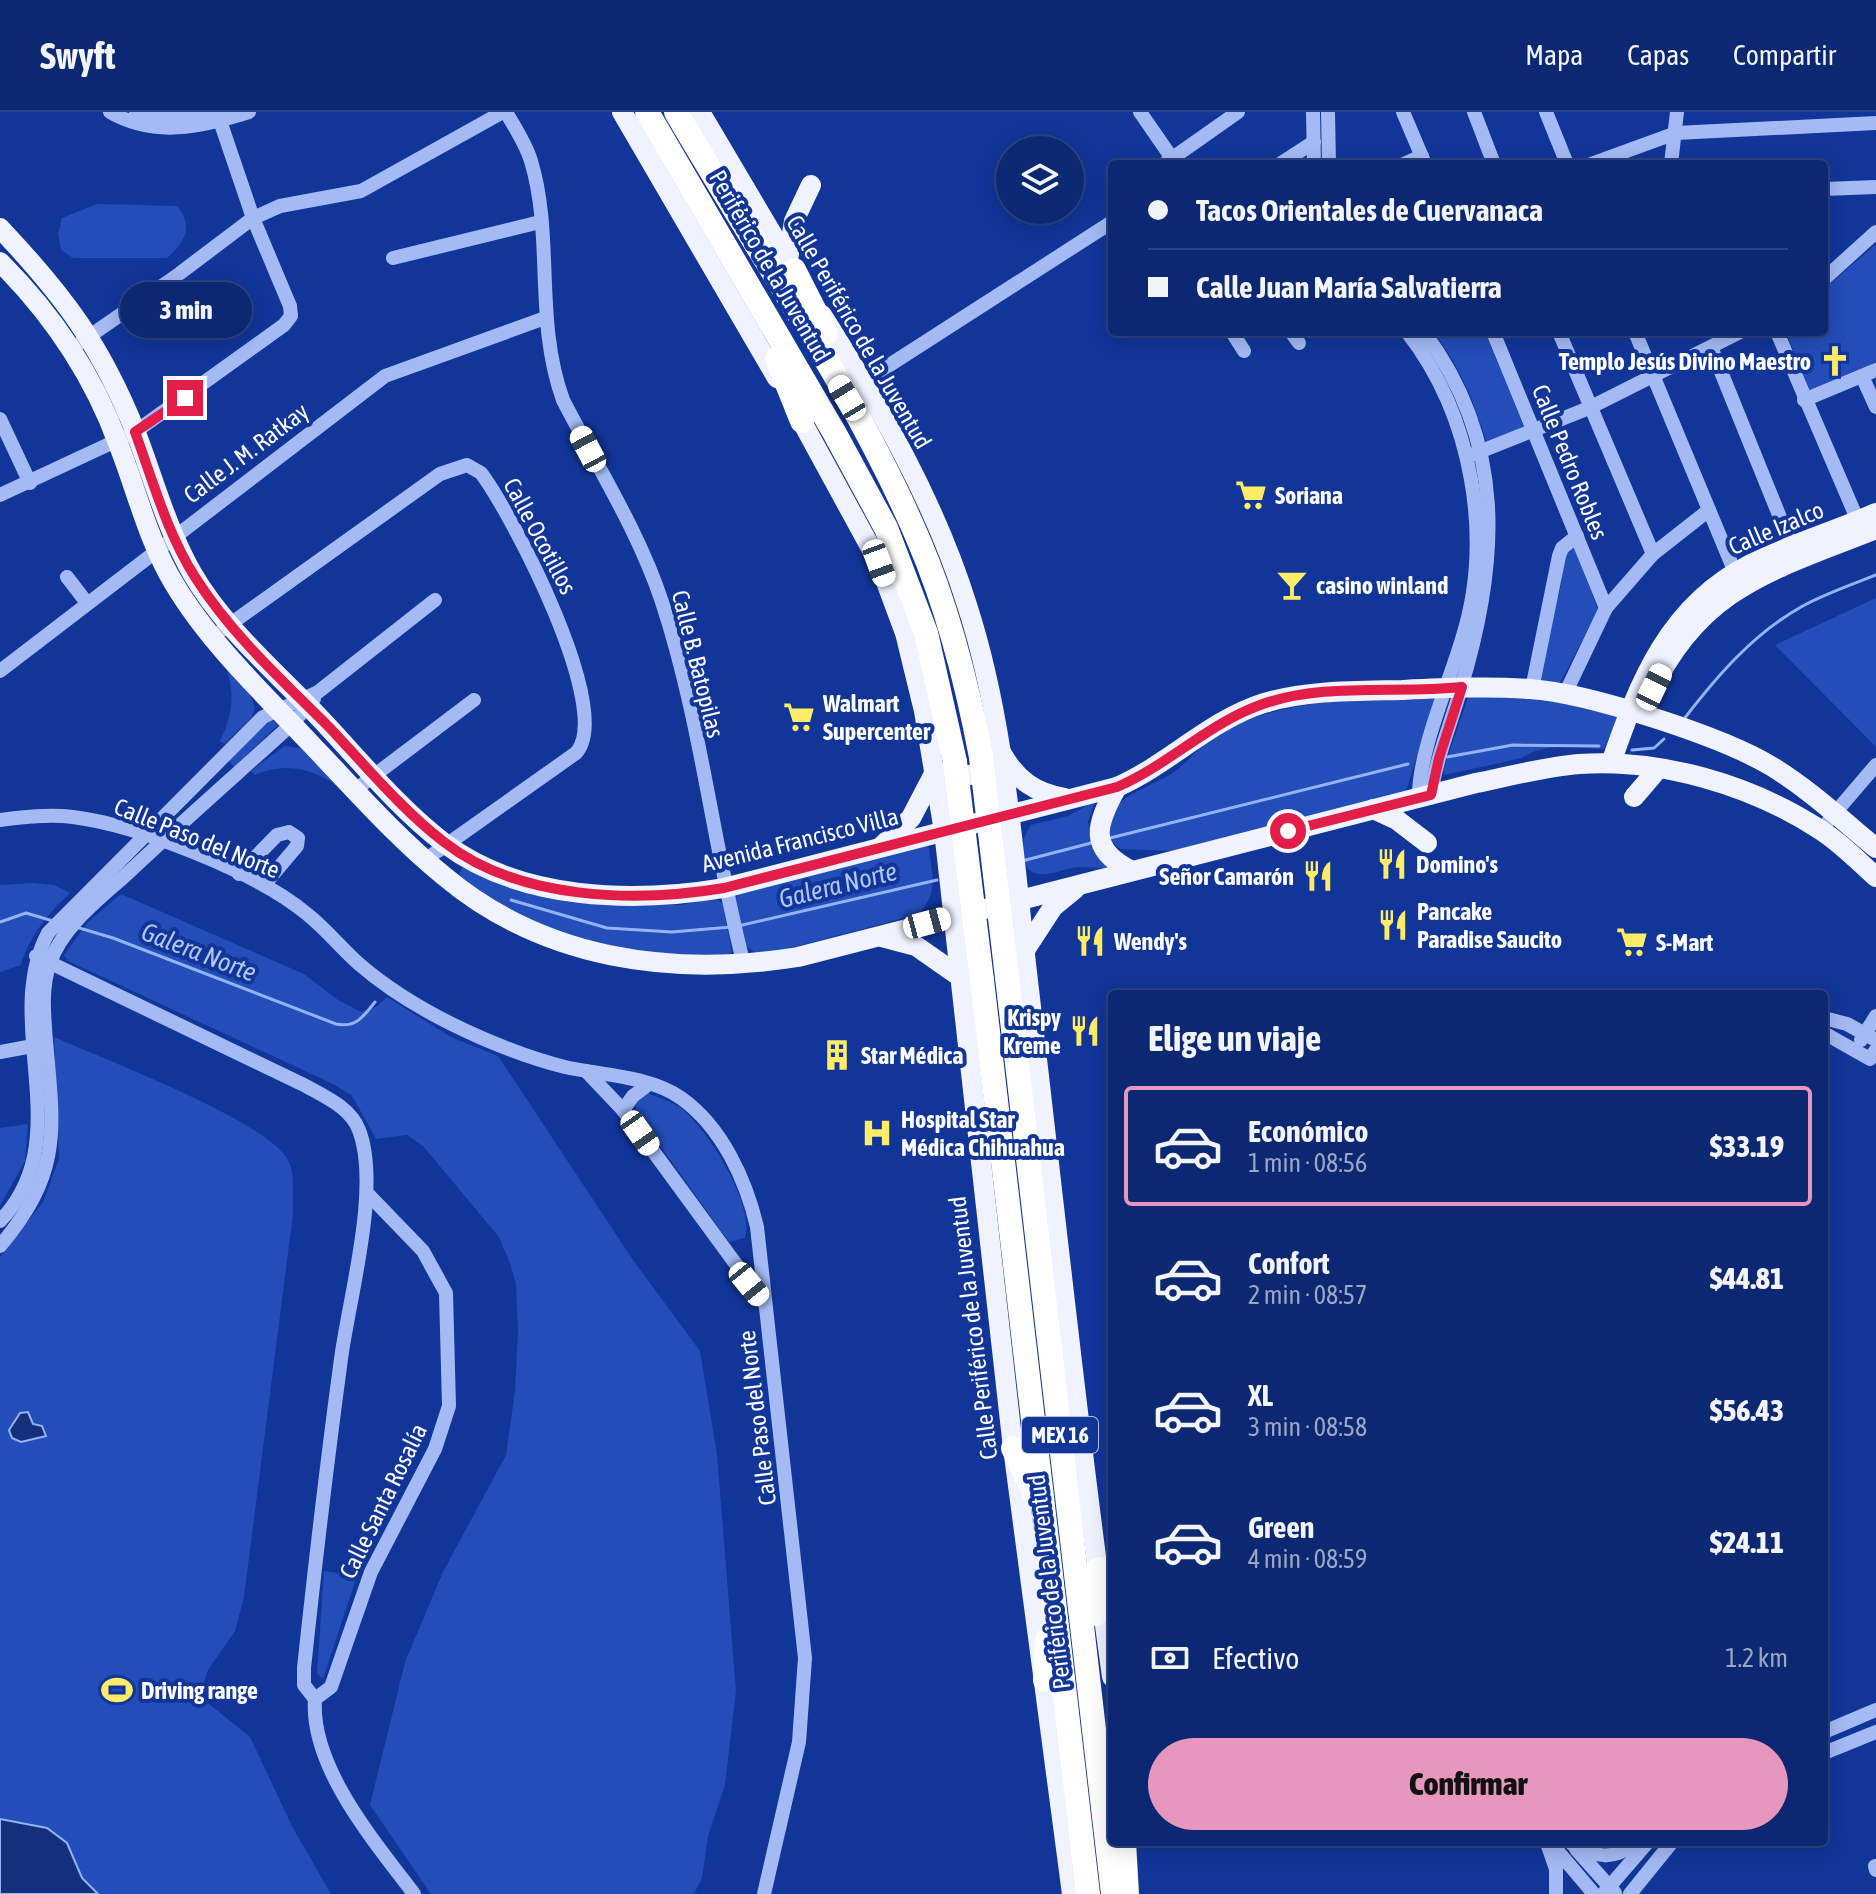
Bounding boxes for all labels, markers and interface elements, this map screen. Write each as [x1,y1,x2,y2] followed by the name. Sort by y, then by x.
[40,34,115,77] text: Swyft
[1525,39,1583,71] text: Mapa
[1627,39,1689,71] text: Capas
[1733,39,1836,71] text: Compartir
[996,136,1084,224] map controls
[996,136,1084,224] button: layers
[704,166,836,366] street label: Periférico de la Juventud
[1196,193,1543,227] text: Tacos Orientales de Cuervanaca
[781,211,937,453] street label: Calle Periférico de la Juventud
[1196,270,1502,304] text: Calle Juan María Salvatierra
[119,282,251,338] callout: 3 min
[159,295,213,325] text: 3 min
[1818,344,1852,378] church icon: Templo Jesús Divino Maestro
[1559,348,1811,375] place label: Templo Jesús Divino Maestro
[824,371,870,425] car
[167,380,203,416] route end
[1527,381,1613,543] street label: Calle Pedro Robles
[178,397,314,509] street label: Calle J. M. Ratkay
[566,422,610,476] car
[498,473,582,599] street label: Calle Ocotillos
[1234,478,1268,512] supermarket icon: Soriana
[1275,482,1343,509] place label: Soriana
[1724,496,1828,560] street label: Calle Izalco
[860,536,898,590] car
[1275,568,1309,602] bar icon: casino winland
[1316,572,1448,599] place label: casino winland
[667,588,729,740] street label: Calle B. Batopilas
[1633,660,1675,714] car
[822,690,931,745] place label: Walmart Supercenter
[782,700,816,734] supermarket icon: Walmart Supercenter
[110,793,284,883] street label: Calle Paso del Norte
[699,803,901,877] street label: Avenida Francisco Villa
[1270,813,1306,849] route start
[1375,847,1409,881] restaurant icon: Domino's
[1416,851,1498,878] place label: Domino's
[776,856,900,914] water label: Galera Norte
[1301,859,1335,893] restaurant icon: Señor Camarón
[1159,863,1294,890] place label: Señor Camarón
[1417,898,1562,953] place label: Pancake Paradise Saucito
[901,905,953,941] car
[1376,908,1410,942] restaurant icon: Pancake Paradise Saucito
[137,916,261,988] water label: Galera Norte
[1073,924,1107,958] restaurant icon: Wendy's
[1615,925,1649,959] supermarket icon: S-Mart
[1113,928,1187,955] place label: Wendy's
[1656,929,1713,956] place label: S-Mart
[1003,1004,1061,1059] place label: Krispy Kreme
[1068,1014,1102,1048] restaurant icon: Krispy Kreme
[1148,1017,1321,1059] text: Elige un viaje
[820,1038,854,1072] building icon: Star Médica
[861,1042,963,1069] place label: Star Médica
[616,1106,664,1160] car
[901,1106,1065,1161] place label: Hospital Star Médica Chihuahua
[1152,1110,1224,1182] icon: car
[1248,1114,1368,1148] text: Económico
[860,1116,894,1150] hospital icon: Hospital Star Médica Chihuahua
[1710,1129,1784,1163] text: $33.19
[1248,1148,1367,1178] text: 1 min · 08:56
[943,1195,1003,1461] street label: Calle Periférico de la Juventud
[1152,1242,1224,1314] icon: car
[1248,1246,1330,1280] text: Confort
[725,1258,773,1310] car
[1710,1261,1784,1295] text: $44.81
[1248,1280,1367,1310] text: 2 min · 08:57
[733,1329,781,1507] street label: Calle Paso del Norte
[1152,1374,1224,1446] icon: car
[1248,1378,1273,1412] text: XL
[1710,1393,1784,1427] text: $56.43
[1248,1412,1367,1442] text: 3 min · 08:58
[1022,1417,1098,1453] road number: MEX 16
[334,1419,432,1583] street label: Calle Santa Rosalía
[1022,1473,1076,1691] street label: Periférico de la Juventud
[1152,1506,1224,1578] icon: car
[1248,1510,1314,1544] text: Green
[1710,1525,1784,1559] text: $24.11
[1248,1544,1367,1574] text: 4 min · 08:59
[1148,1636,1192,1680] icon: cash
[1212,1641,1299,1675] text: Efectivo
[1725,1643,1788,1673] text: 1.2 km
[100,1673,134,1707] sports icon: Driving range
[141,1677,258,1704] place label: Driving range
[1148,1738,1788,1830] button: Confirmar

